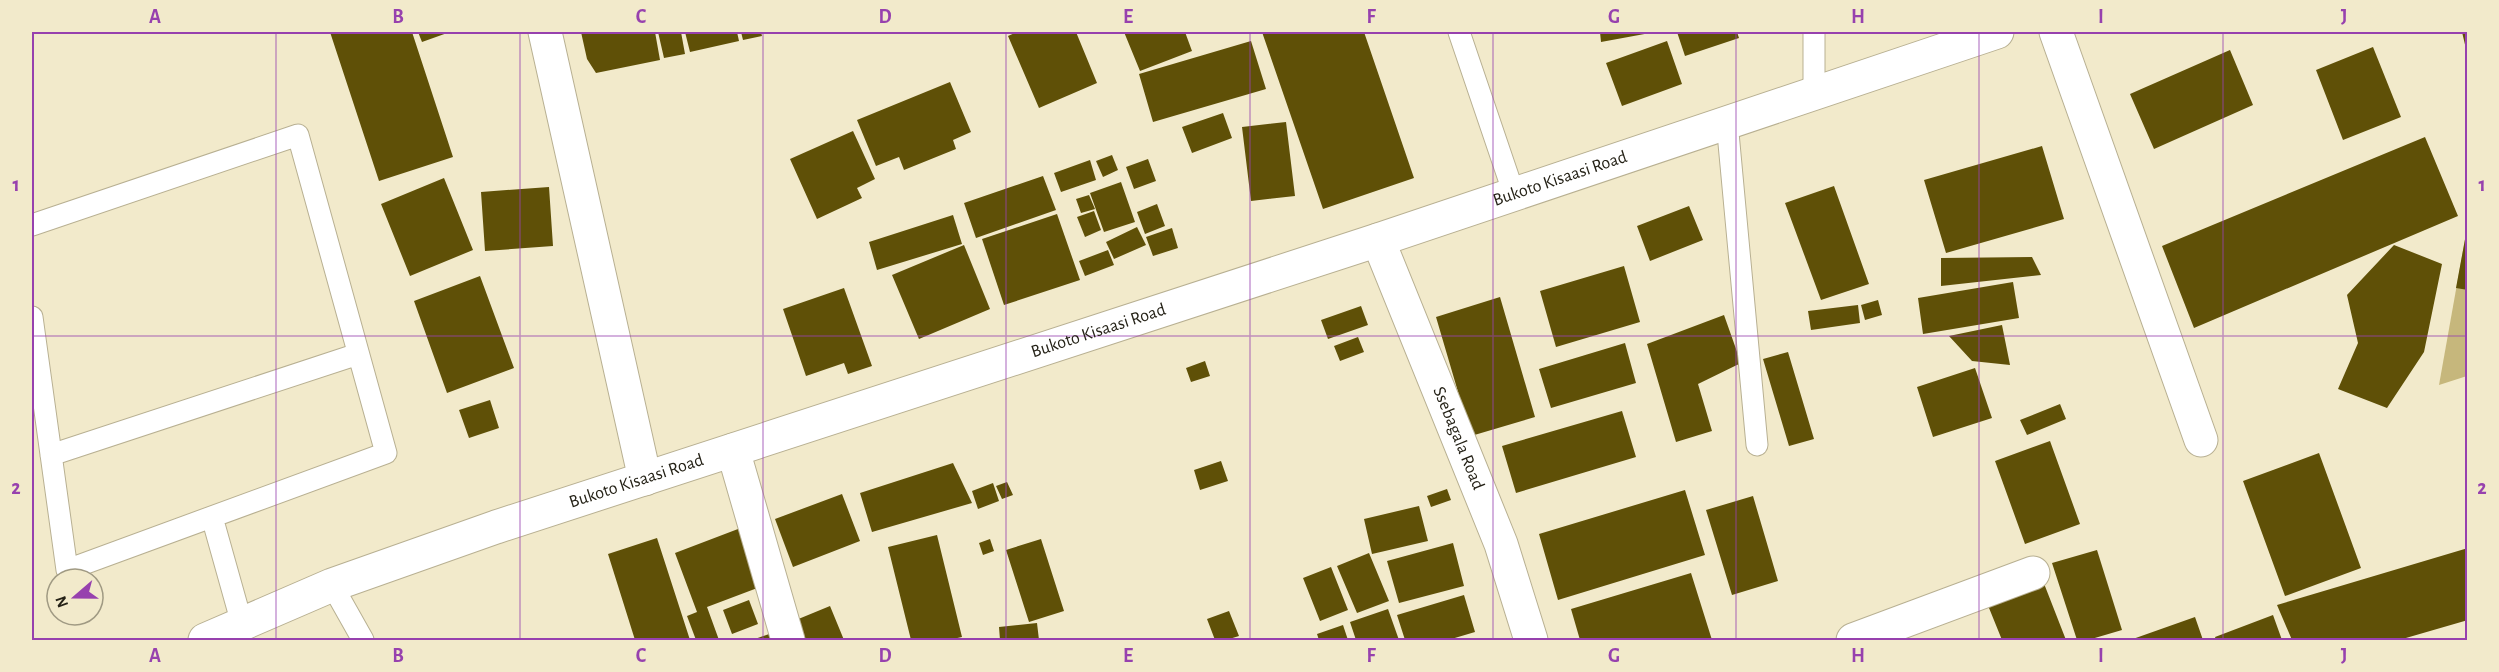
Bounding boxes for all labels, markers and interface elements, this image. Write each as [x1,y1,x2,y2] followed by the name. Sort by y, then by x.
[149,7,161,27] text: A
[392,7,404,27] text: B
[636,7,647,27] text: C
[878,7,892,27] text: D
[1123,7,1133,27] text: E
[1366,7,1376,27] text: F
[1608,7,1620,27] text: G
[1851,7,1865,27] text: H
[2098,7,2104,27] text: I
[2341,7,2347,27] text: J
[1491,148,1630,210] street label: Bukoto Kisaasi Road
[12,175,20,195] text: 1
[2478,175,2486,195] text: 1
[1029,301,1168,361] street label: Bukoto Kisaasi Road
[1429,384,1487,493] street label: Ssebagala Road
[567,451,706,512] street label: Bukoto Kisaasi Road
[11,478,21,498] text: 2
[2477,478,2487,498] text: 2
[45,567,105,627] north arrow
[52,594,71,610] text: N
[149,646,161,666] text: A
[392,646,404,666] text: B
[636,646,647,666] text: C
[878,646,892,666] text: D
[1123,646,1133,666] text: E
[1366,646,1376,666] text: F
[1608,646,1620,666] text: G
[1851,646,1865,666] text: H
[2098,646,2104,666] text: I
[2341,646,2347,666] text: J

